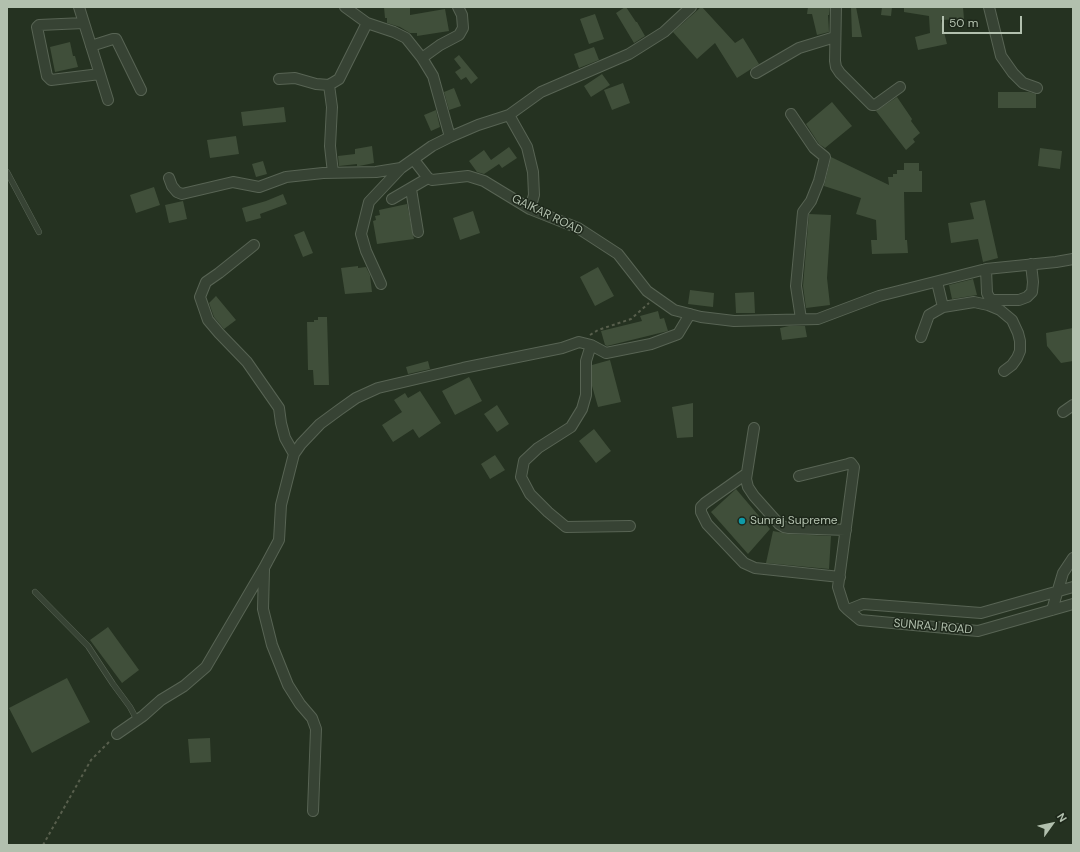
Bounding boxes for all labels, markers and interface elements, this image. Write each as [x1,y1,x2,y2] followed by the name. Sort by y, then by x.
[944,8,1024,34] scale bar
[949,15,978,31] text: 50 m
[509,192,585,238] street label: GAIKAR ROAD
[750,514,838,528] place label: Sunraj Supreme
[737,516,747,526] marker: Sunraj Supreme
[893,616,973,638] street label: SUNRAJ ROAD
[1032,804,1072,844] north arrow
[1054,810,1070,825] text: N

